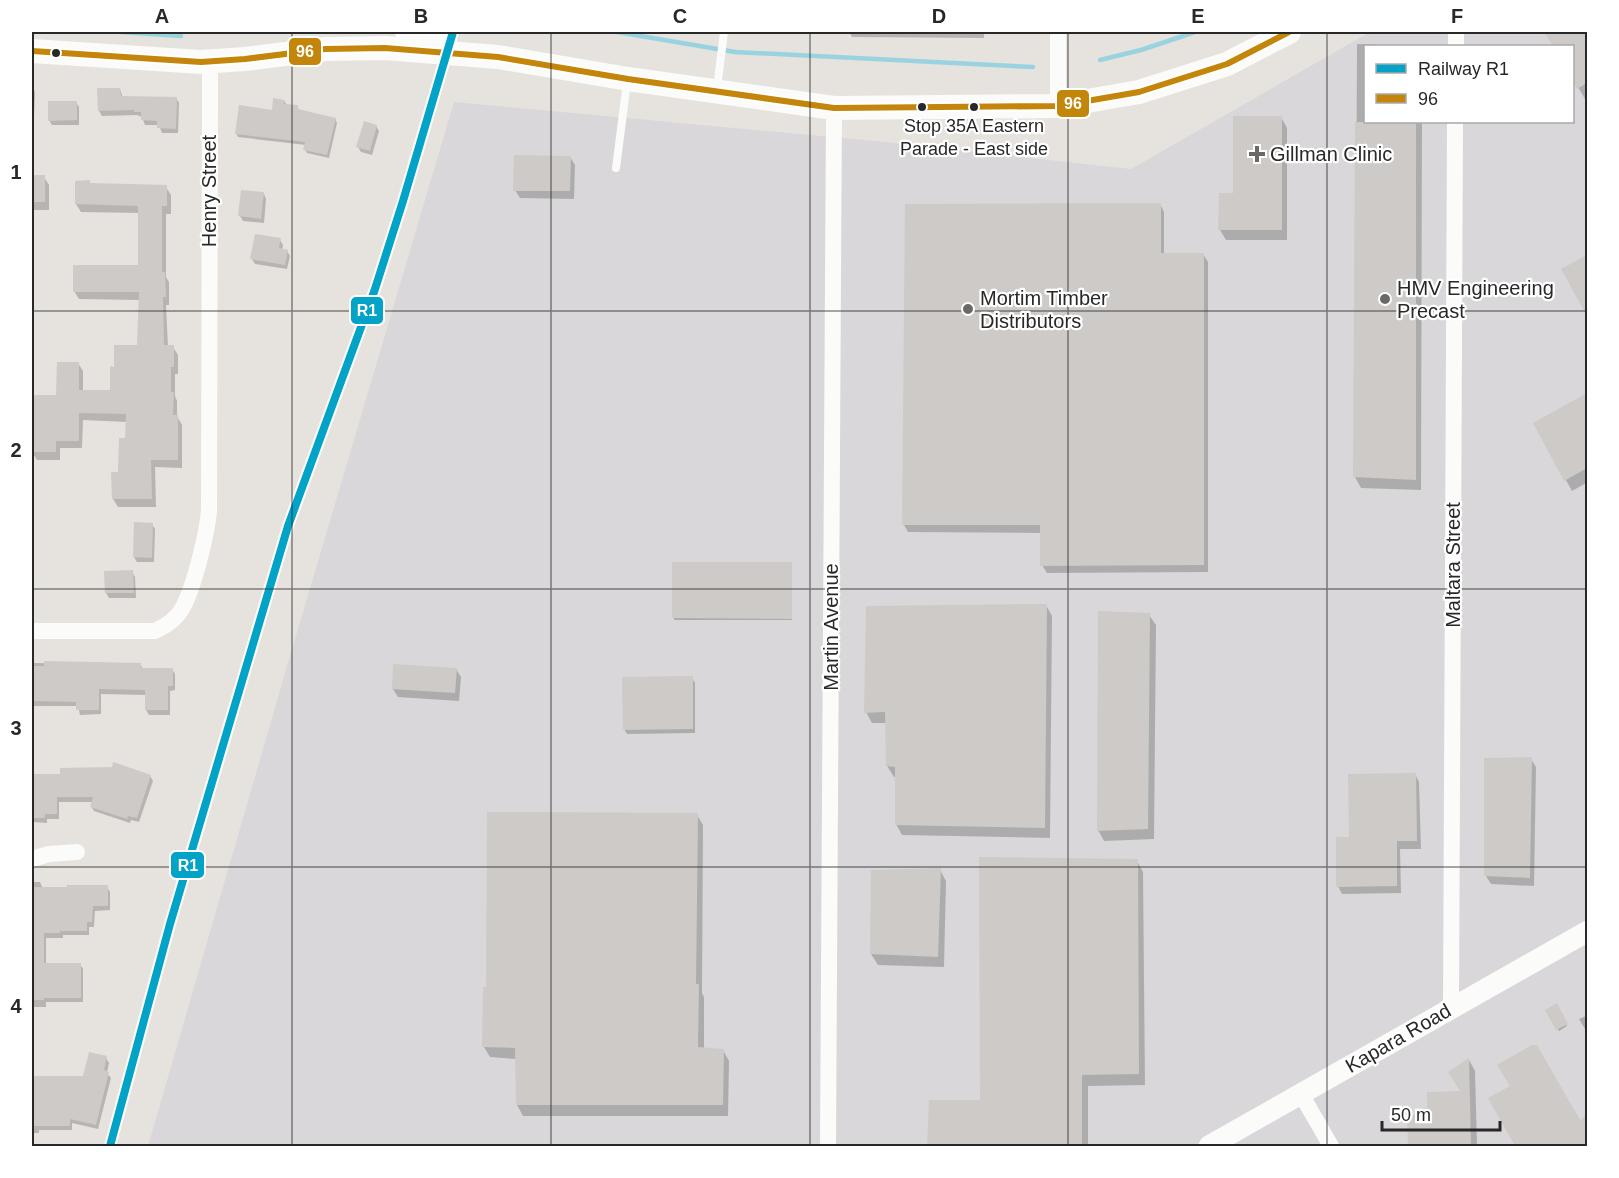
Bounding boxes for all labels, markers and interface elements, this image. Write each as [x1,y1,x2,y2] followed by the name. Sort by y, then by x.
[155,5,169,27] text: A
[414,5,428,27] text: B
[673,5,687,27] text: C
[932,5,946,27] text: D
[1191,5,1205,27] text: E
[1451,5,1463,27] text: F
[288,37,322,66] line badge: 96
[296,43,314,60] text: 96
[1364,45,1574,123] legend
[50,47,62,59] unlabelled marker
[1418,59,1509,79] text: Railway R1
[1056,89,1090,118] line badge: 96
[1418,89,1438,109] text: 96
[1064,95,1082,112] text: 96
[916,101,928,113] unlabelled marker
[968,101,980,113] marker: Stop 35A Eastern Parade - East side
[900,116,1048,159] place label: Stop 35A Eastern Parade - East side
[198,134,220,247] street label: Henry Street
[1270,143,1392,165] place label: Gillman Clinic
[1248,145,1266,163] marker: Gillman Clinic
[10,161,22,183] text: 1
[1397,277,1554,322] place label: HMV Engineering Precast
[980,287,1108,332] place label: Mortim Timber Distributors
[1378,292,1392,306] marker: HMV Engineering Precast
[350,296,384,325] line badge: R1
[357,302,377,319] text: R1
[961,302,975,316] marker: Mortim Timber Distributors
[10,439,22,461] text: 2
[1442,502,1464,628] street label: Maltara Street
[820,563,842,691] street label: Martin Avenue
[10,717,22,739] text: 3
[170,851,205,879] line badge: R1
[178,857,198,874] text: R1
[10,995,22,1017] text: 4
[1341,999,1455,1077] street label: Kapara Road
[1382,1094,1500,1132] scale bar
[1391,1105,1431,1125] text: 50 m

